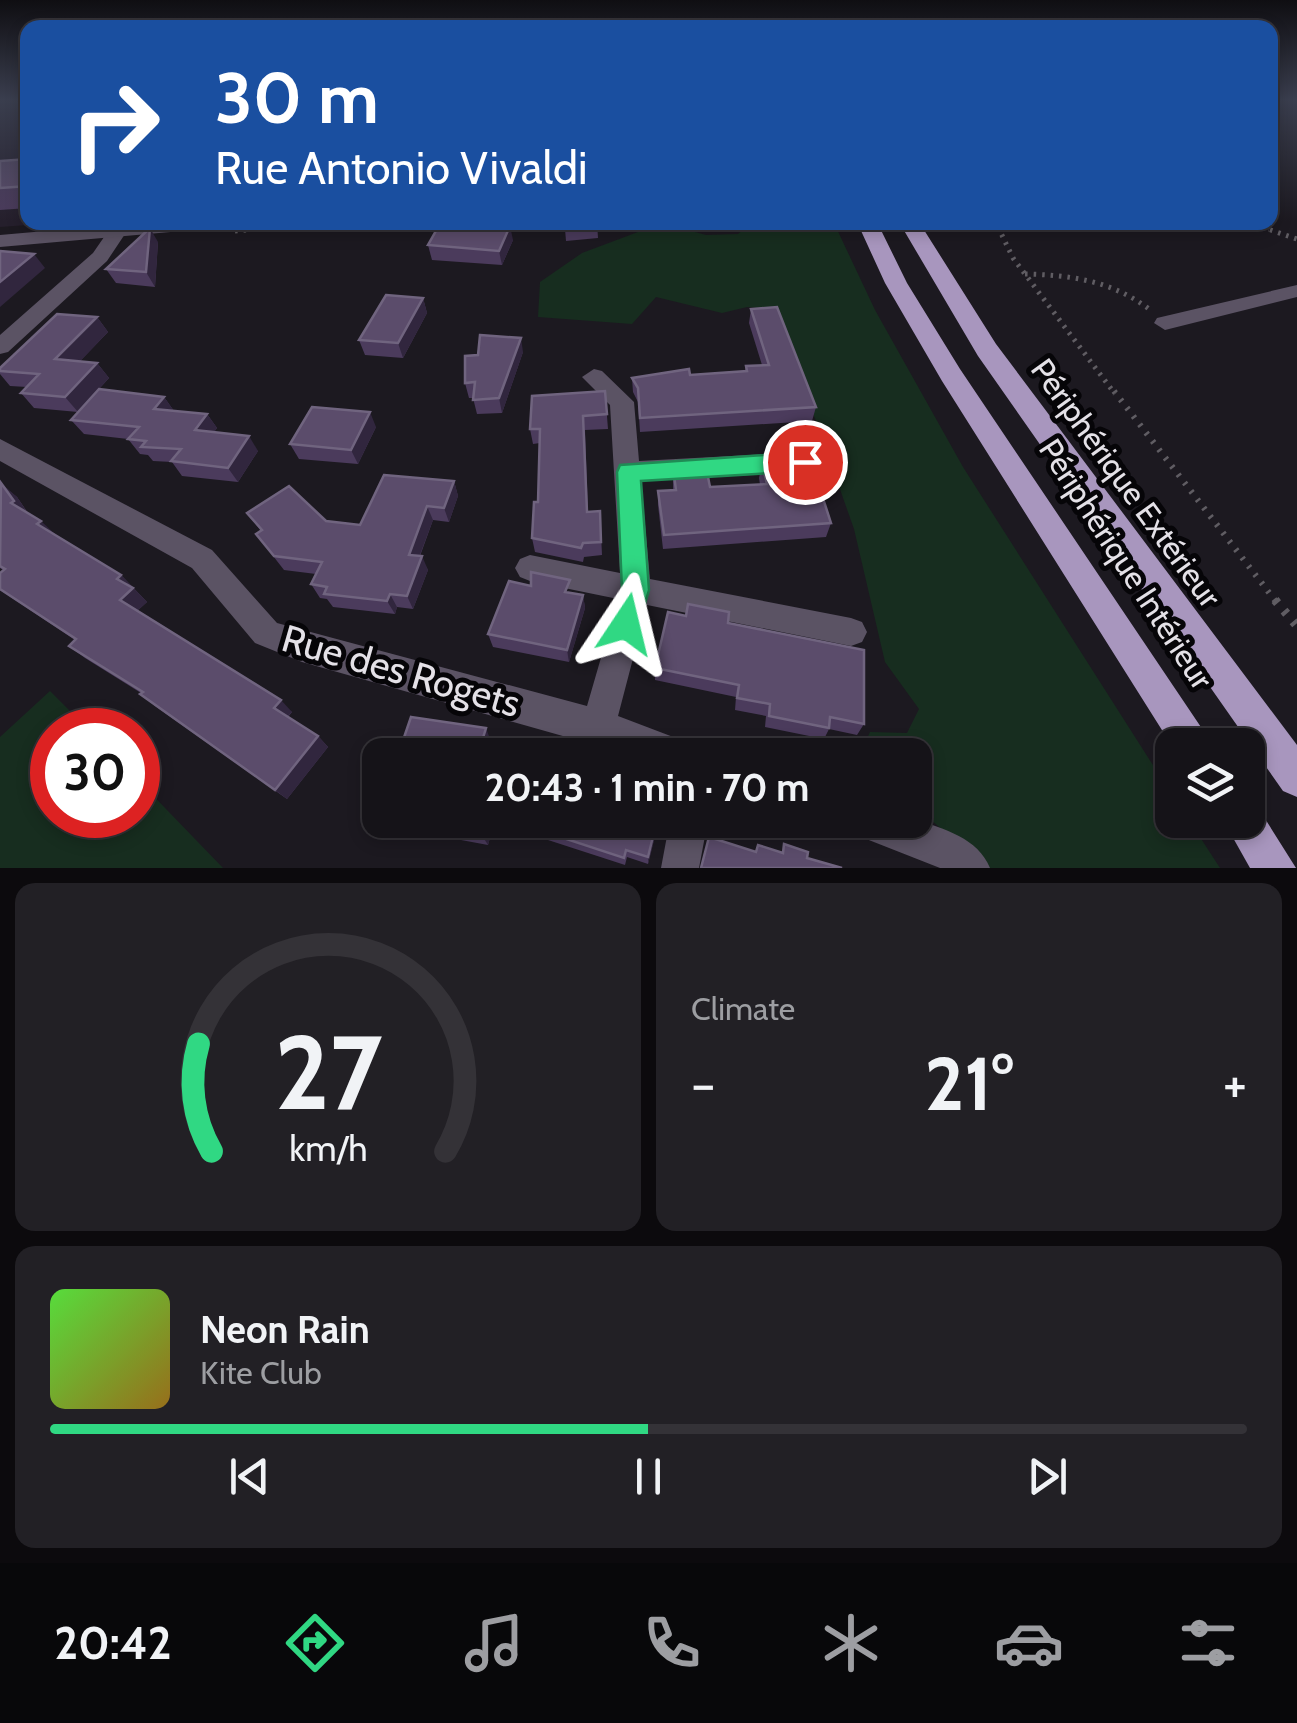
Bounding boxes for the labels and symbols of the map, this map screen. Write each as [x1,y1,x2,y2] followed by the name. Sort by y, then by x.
[1023,351,1230,615] street label: Périphérique Extérieur
[763,420,848,505] pin
[1031,431,1222,697] street label: Périphérique Intérieur
[574,572,678,676] position arrow
[277,614,525,727] street label: Rue des Rogets
[30,708,160,838] speed limit sign: 30

